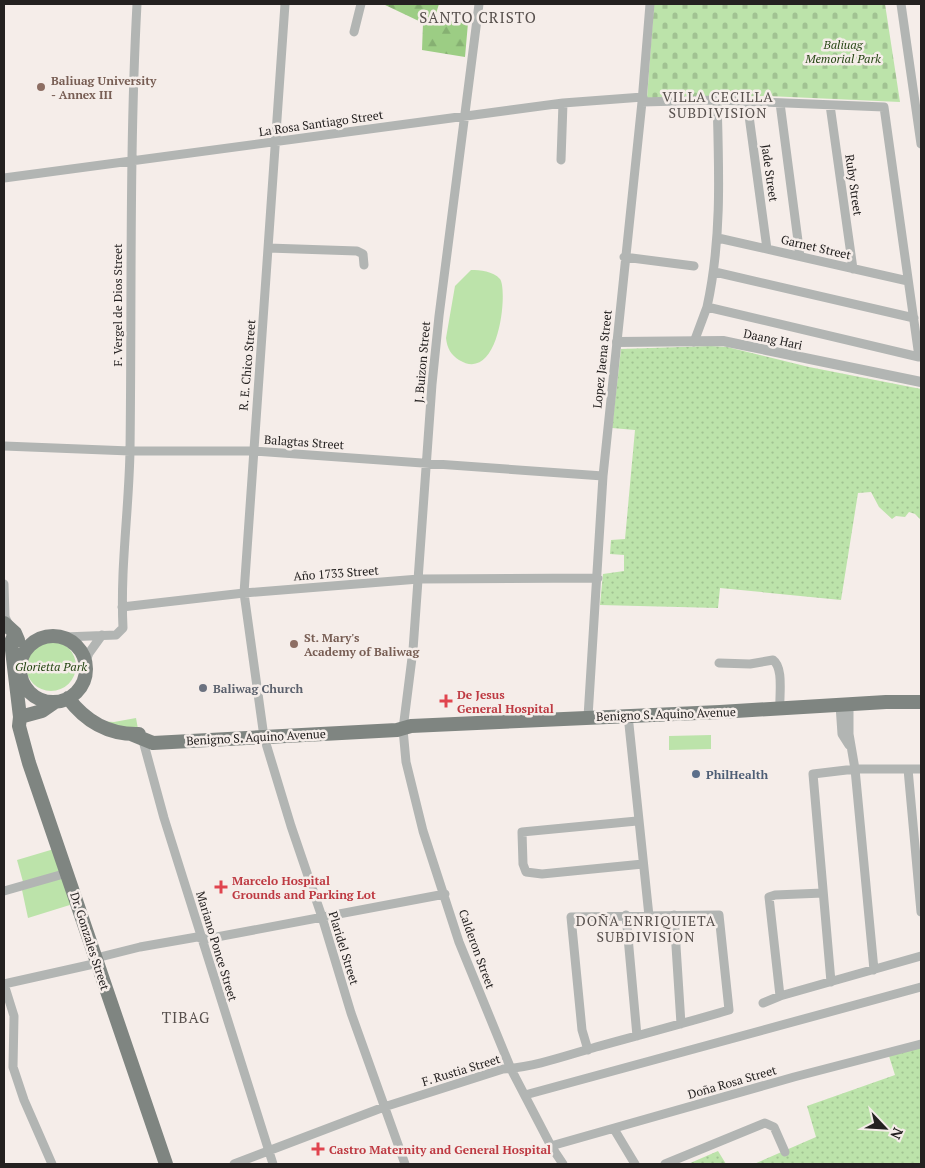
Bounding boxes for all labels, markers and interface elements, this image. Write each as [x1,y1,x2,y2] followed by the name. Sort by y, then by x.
[419,7,537,27] district label: SANTO CRISTO
[804,37,881,66] park label: Baliuag Memorial Park
[51,73,157,102] place label: Baliuag University - Annex III
[35,81,47,93] marker: Baliuag University - Annex III
[662,87,774,122] district label: VILLA CECILLA SUBDIVISION
[258,107,385,139] street label: La Rosa Santiago Street
[759,143,782,203] street label: Jade Street
[842,153,866,217] street label: Ruby Street
[779,232,853,262] street label: Garnet Street
[110,243,125,367] street label: F. Vergel de Dios Street
[589,308,615,409] street label: Lopez Jaena Street
[236,318,259,411] street label: R. E. Chico Street
[411,320,433,404] street label: J. Buizon Street
[742,325,804,353] street label: Daang Hari
[264,432,345,452] street label: Balagtas Street
[293,563,380,583] street label: Año 1733 Street
[304,630,419,659] place label: St. Mary's Academy of Baliwag
[288,638,300,650] marker: St. Mary's Academy of Baliwag
[15,659,87,674] park label: Glorietta Park
[213,681,303,696] place label: Baliwag Church
[197,682,209,694] marker: Baliwag Church
[457,687,554,716] place label: De Jesus General Hospital
[439,694,453,708] marker: De Jesus General Hospital
[596,704,736,724] street label: Benigno S. Aquino Avenue
[186,726,326,748] street label: Benigno S. Aquino Avenue
[706,767,768,782] place label: PhilHealth
[690,768,702,780] marker: PhilHealth
[232,873,376,902] place label: Marcelo Hospital Grounds and Parking Lot
[214,880,228,894] marker: Marcelo Hospital Grounds and Parking Lot
[193,889,241,1003] street label: Mariano Ponce Street
[67,890,113,992] street label: Dr. Gonzales Street
[456,907,498,991] street label: Calderon Street
[326,909,362,987] street label: Plaridel Street
[576,911,716,946] district label: DOÑA ENRIQUIETA SUBDIVISION
[162,1007,210,1027] district label: TIBAG
[420,1051,502,1089] street label: F. Rustia Street
[686,1062,779,1102] street label: Doña Rosa Street
[860,1103,910,1153] north arrow
[886,1125,908,1143] text: N
[311,1142,325,1156] marker: Castro Maternity and General Hospital
[329,1142,551,1157] place label: Castro Maternity and General Hospital

